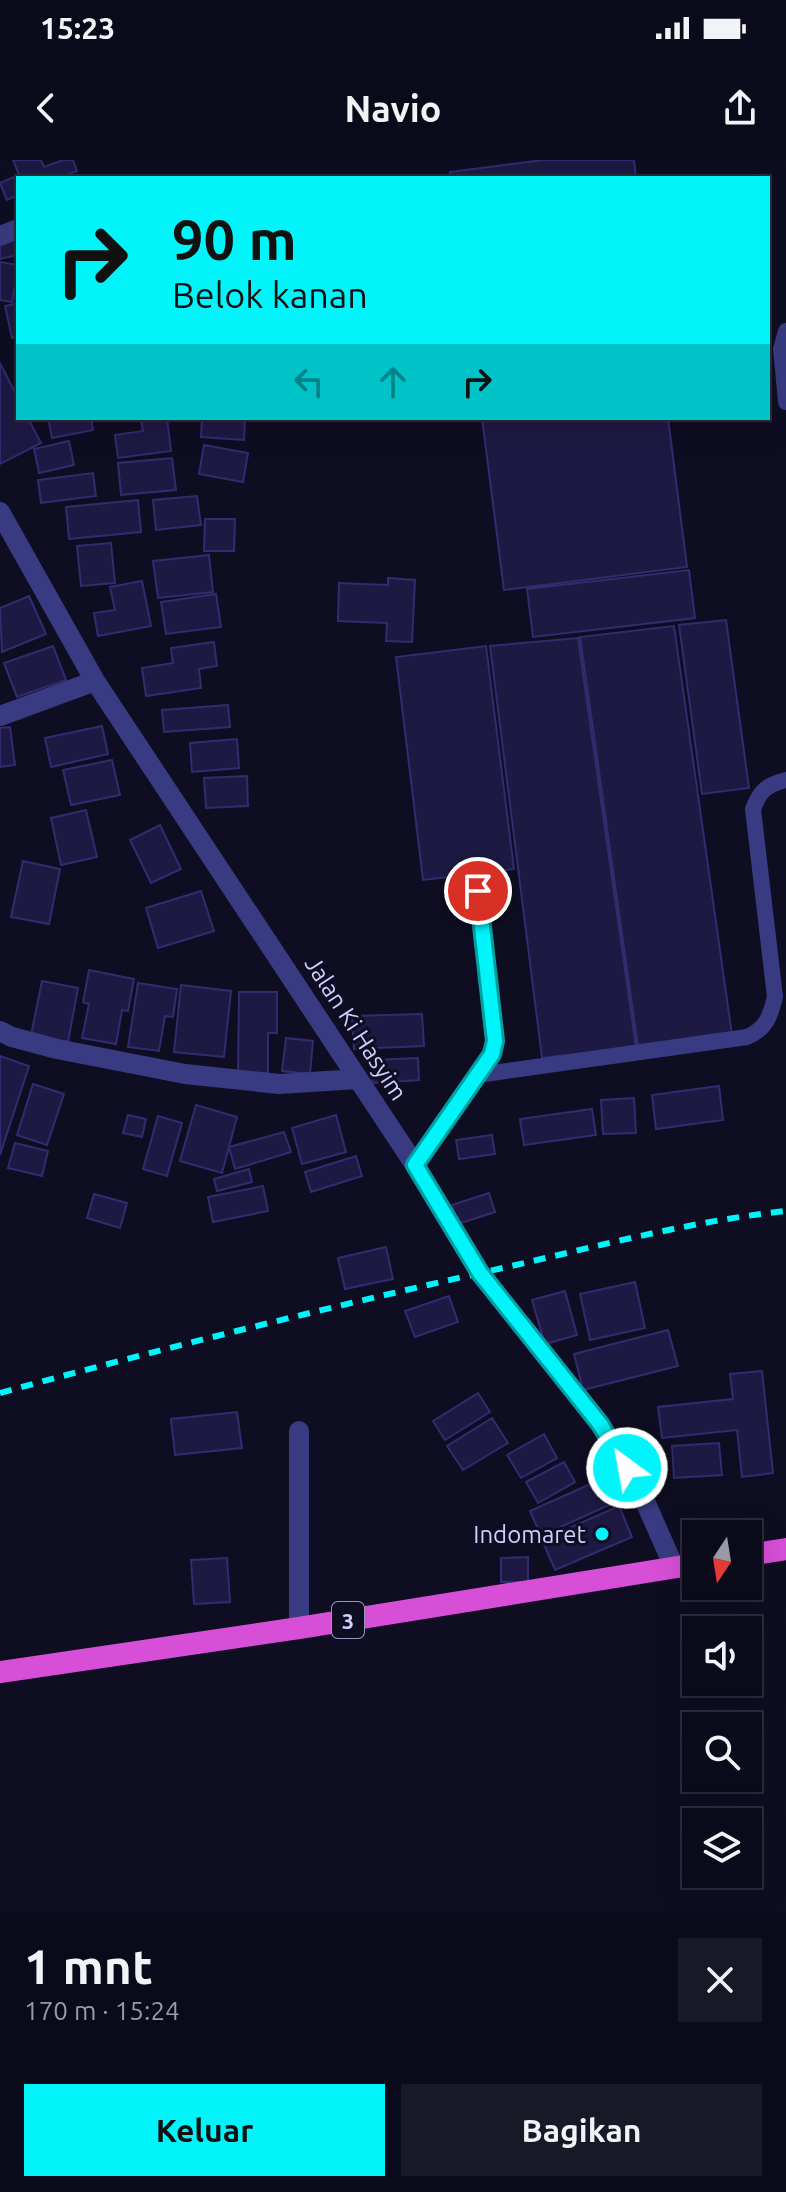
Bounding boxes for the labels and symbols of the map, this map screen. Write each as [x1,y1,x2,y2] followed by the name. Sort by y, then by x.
[444,857,512,925] pin
[299,951,413,1105] street label: Jalan Ki Hasyim
[585,1426,669,1510] position arrow
[682,1520,762,1600] north arrow
[473,1521,587,1548] place label: Indomaret
[593,1525,611,1543] marker: Indomaret
[332,1602,364,1638] road number: 3

